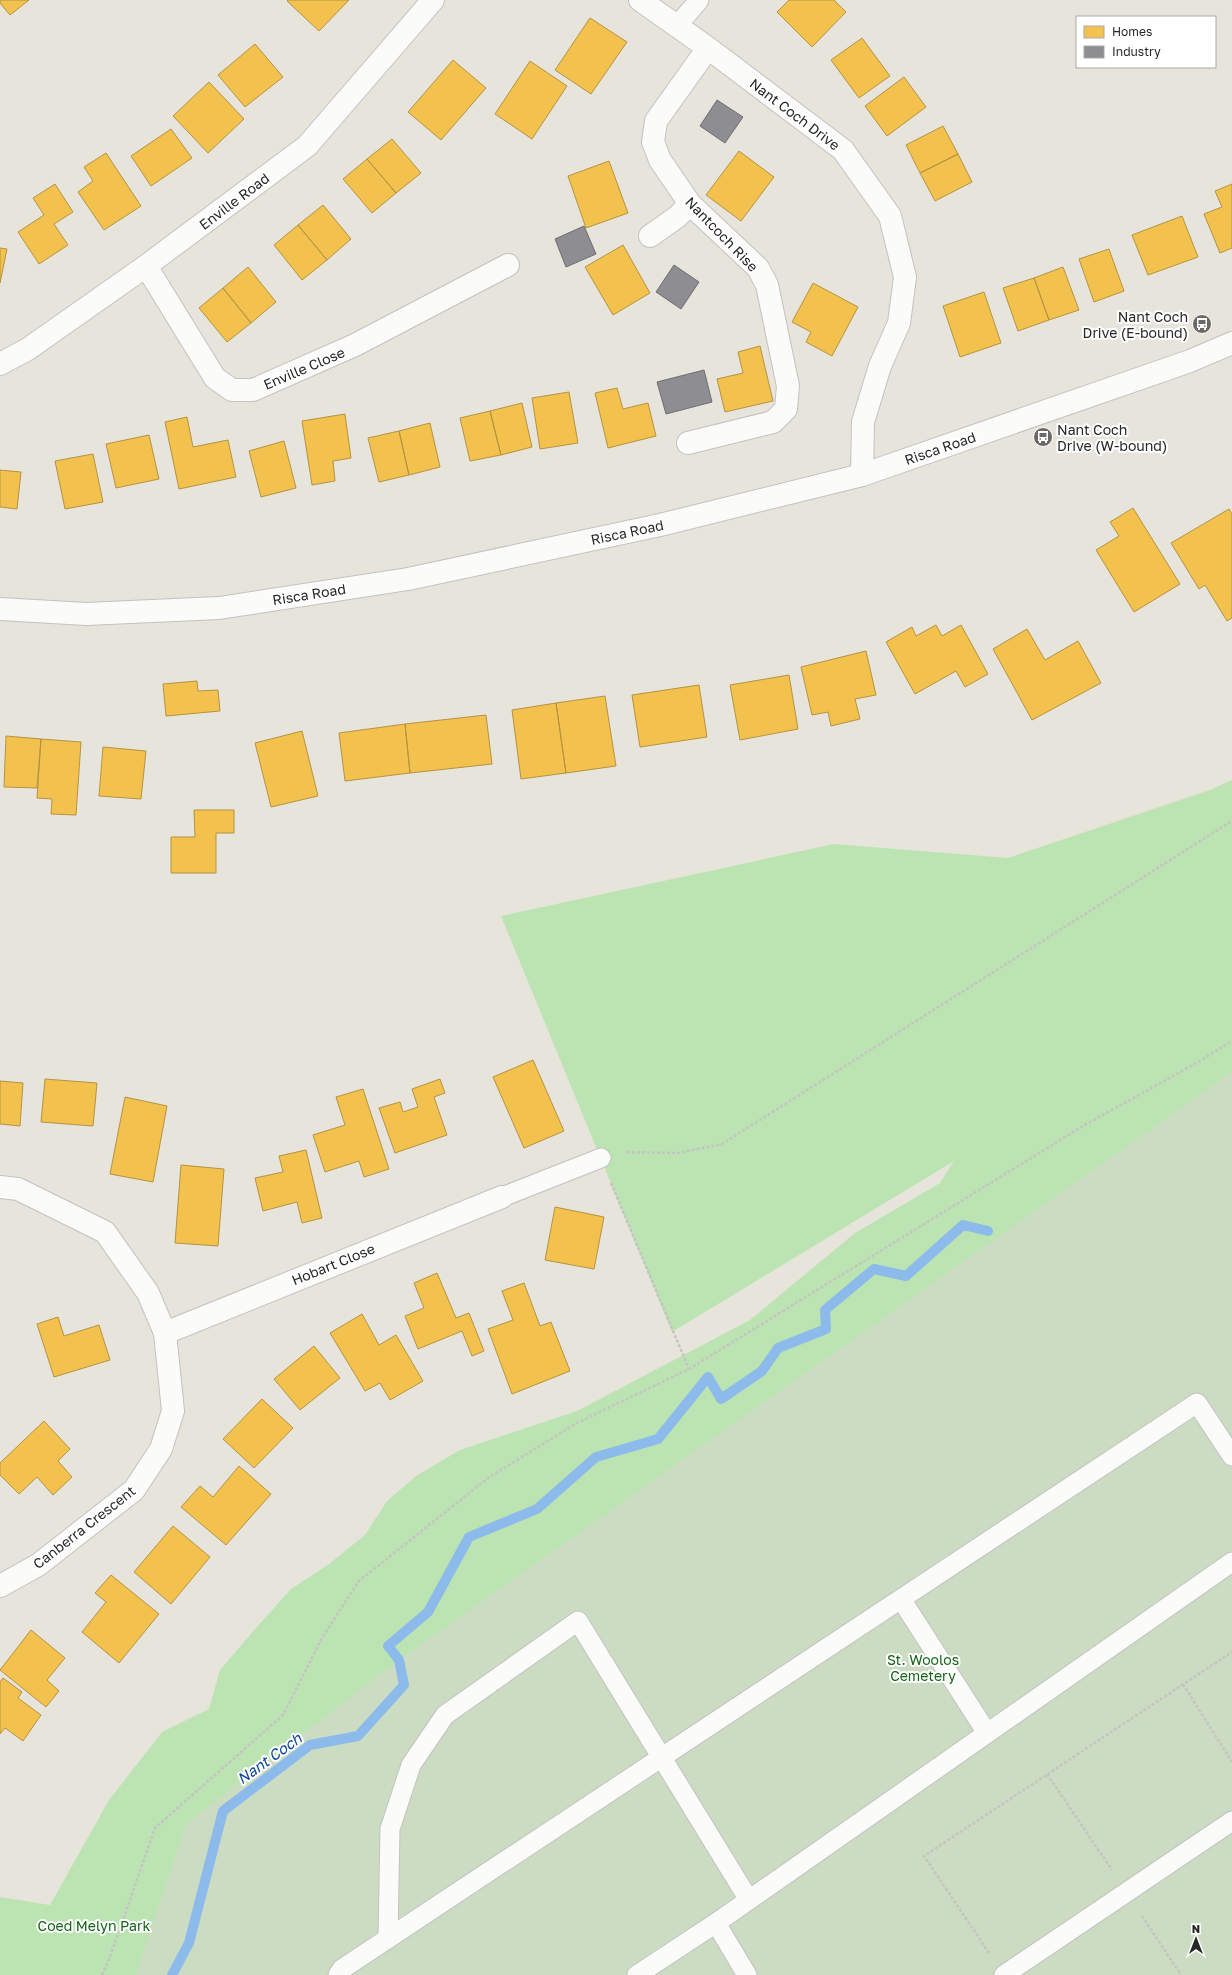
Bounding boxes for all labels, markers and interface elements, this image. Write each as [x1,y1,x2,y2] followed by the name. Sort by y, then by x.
[1076,16,1216,68] legend
[1112,24,1152,39] text: Homes
[1112,44,1161,59] text: Industry
[747,75,843,153] street label: Nant Coch Drive
[196,169,272,233] street label: Enville Road
[682,193,762,275] street label: Nantcoch Rise
[1083,308,1188,341] place label: Nant Coch Drive (E-bound)
[1191,313,1213,335] bus stop icon: Nant Coch Drive (E-bound)
[261,343,347,393] street label: Enville Close
[1057,421,1167,454] place label: Nant Coch Drive (W-bound)
[1032,426,1054,448] bus stop icon: Nant Coch Drive (W-bound)
[902,428,978,468] street label: Risca Road
[589,516,665,548] street label: Risca Road
[271,580,347,608] street label: Risca Road
[289,1240,377,1288] street label: Hobart Close
[29,1482,139,1572] street label: Canberra Crescent
[887,1651,959,1684] park label: St. Woolos Cemetery
[233,1728,305,1787] water label: Nant Coch
[38,1917,150,1934] park label: Coed Melyn Park
[1176,1919,1216,1959] north arrow
[1192,1922,1200,1935] text: N

